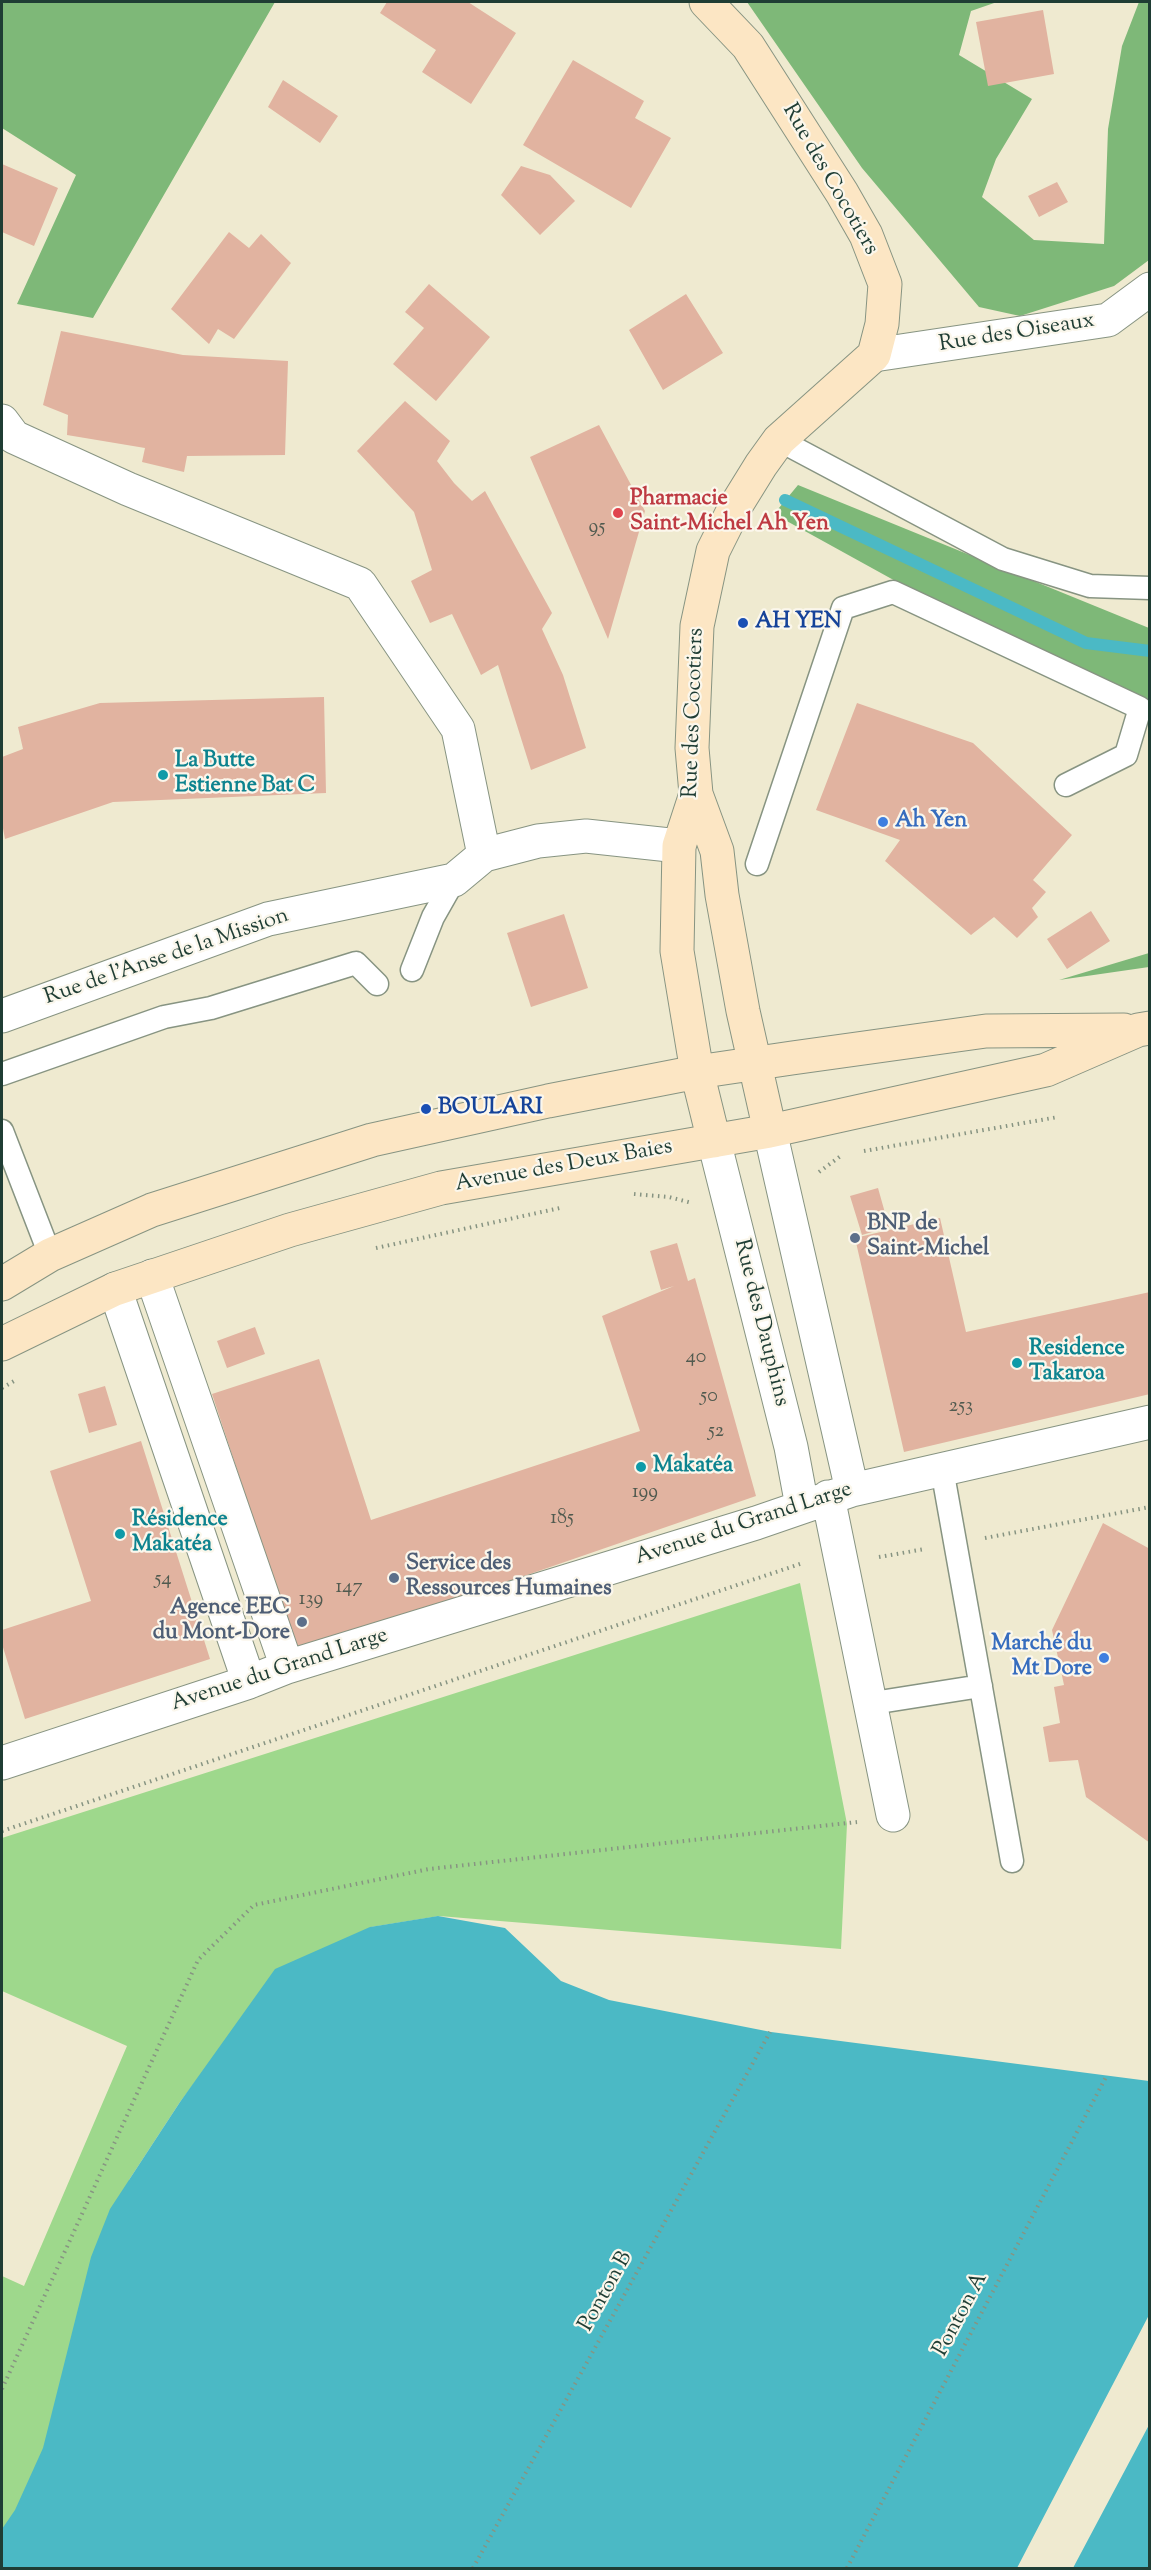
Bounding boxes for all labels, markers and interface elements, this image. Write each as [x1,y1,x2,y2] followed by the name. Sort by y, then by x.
[775,100,883,260] street label: Rue des Cocotiers
[937,309,1097,359] street label: Rue des Oiseaux
[630,487,829,538] place label: Pharmacie Saint-Michel Ah Yen
[611,506,625,520] marker: Pharmacie Saint-Michel Ah Yen
[589,517,605,541] house number: 95
[755,610,841,636] place label: AH YEN
[736,616,750,630] marker: AH YEN
[679,627,711,799] street label: Rue des Cocotiers
[175,749,315,800] place label: La Butte Estienne Bat C
[156,768,170,782] marker: La Butte Estienne Bat C
[895,809,967,835] place label: Ah Yen
[876,815,890,829] marker: Ah Yen
[41,904,293,1012] street label: Rue de l'Anse de la Mission
[438,1096,543,1122] place label: BOULARI
[419,1102,433,1116] marker: BOULARI
[453,1135,675,1199] street label: Avenue des Deux Baies
[867,1212,989,1264] place label: BNP de Saint-Michel
[848,1231,862,1245] marker: BNP de Saint-Michel
[726,1237,794,1409] street label: Rue des Dauphins
[1029,1337,1125,1388] place label: Residence Takaroa
[686,1347,706,1371] house number: 40
[1010,1356,1024,1370] marker: Residence Takaroa
[700,1386,718,1410] house number: 50
[949,1396,973,1420] house number: 253
[708,1421,724,1445] house number: 52
[653,1454,733,1480] place label: Makatéa
[634,1460,648,1474] marker: Makatéa
[632,1477,856,1573] street label: Avenue du Grand Large
[632,1482,658,1506] house number: 199
[132,1508,228,1560] place label: Résidence Makatéa
[550,1508,574,1532] house number: 185
[113,1527,127,1541] marker: Résidence Makatéa
[406,1552,612,1604] place label: Service des Ressources Humaines
[155,1569,171,1593] house number: 54
[387,1571,401,1585] marker: Service des Ressources Humaines
[336,1577,362,1601] house number: 147
[299,1589,323,1613] house number: 139
[153,1596,290,1648] place label: Agence EEC du Mont-Dore
[295,1615,309,1629] marker: Agence EEC du Mont-Dore
[168,1623,392,1719] street label: Avenue du Grand Large
[991,1632,1092,1684] place label: Marché du Mt Dore
[1097,1651,1111,1665] marker: Marché du Mt Dore
[574,2247,640,2337] street label: Ponton B
[929,2268,995,2362] street label: Ponton A

